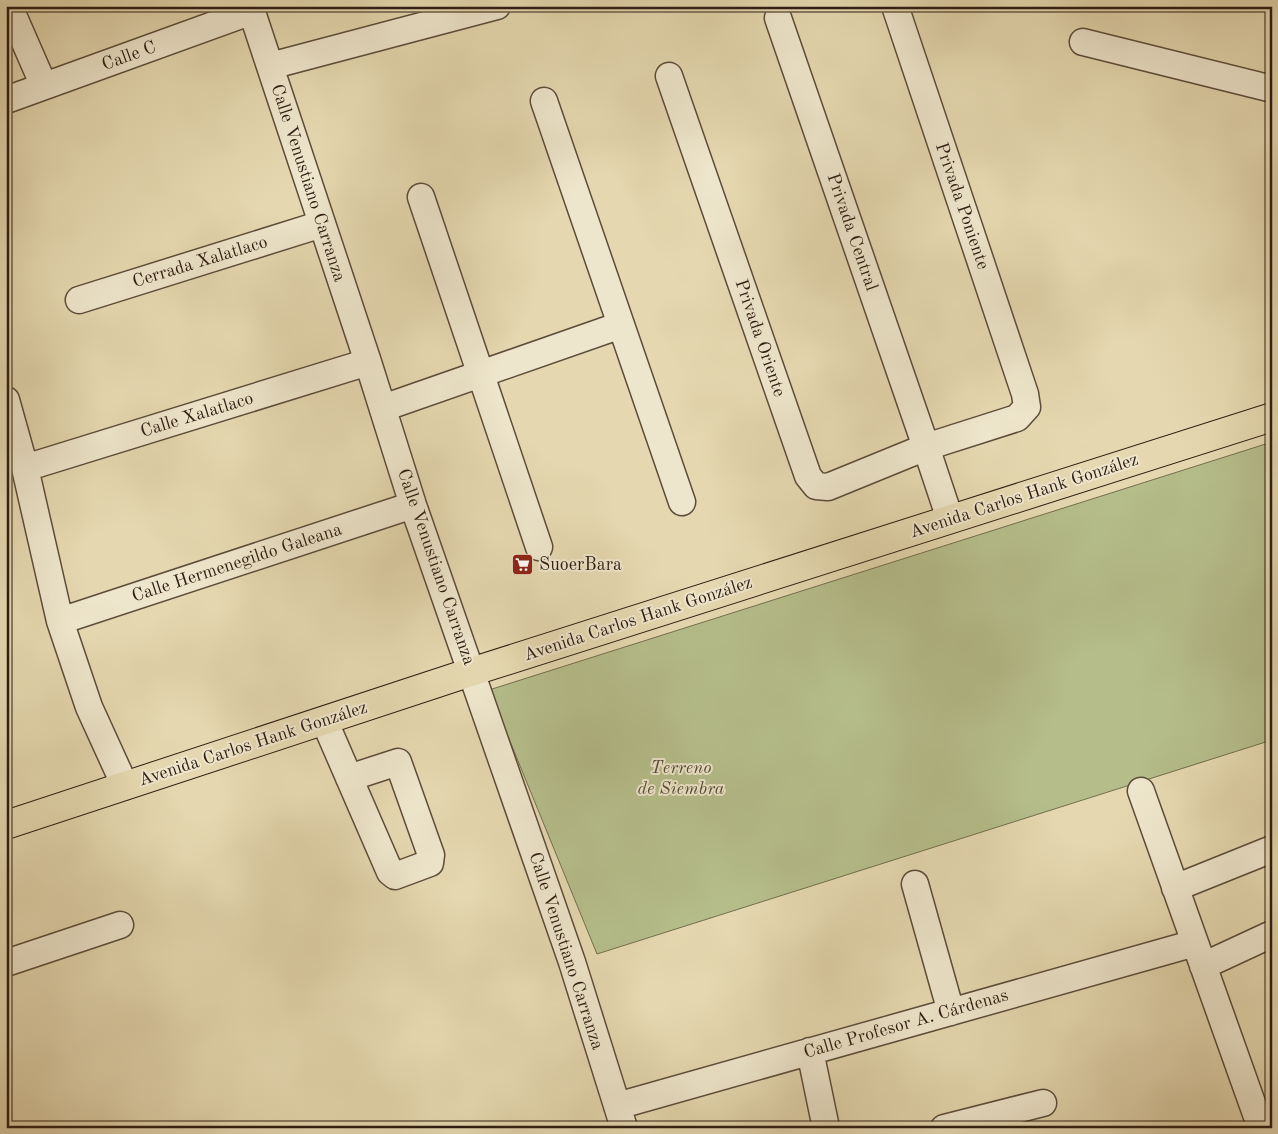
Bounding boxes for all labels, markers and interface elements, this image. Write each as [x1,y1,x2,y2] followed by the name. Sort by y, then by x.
[100,38,158,74] street label: Calle C
[268,82,348,284] street label: Calle Venustiano Carranza
[932,140,992,272] street label: Privada Poniente
[823,171,881,293] street label: Privada Central
[130,233,270,291] street label: Cerrada Xalatlaco
[731,277,789,399] street label: Privada Oriente
[138,389,256,441] street label: Calle Xalatlaco
[908,450,1140,542] street label: Avenida Carlos Hank González
[394,466,478,668] street label: Calle Venustiano Carranza
[130,520,344,606] street label: Calle Hermenegildo Galeana
[511,553,535,577] supermarket icon: SuoerBara
[539,556,622,574] place label: SuoerBara
[522,573,754,665] street label: Avenida Carlos Hank González
[137,698,369,790] street label: Avenida Carlos Hank González
[637,759,725,798] park label: Terreno de Siembra
[526,850,606,1052] street label: Calle Venustiano Carranza
[802,986,1011,1062] street label: Calle Profesor A. Cárdenas

